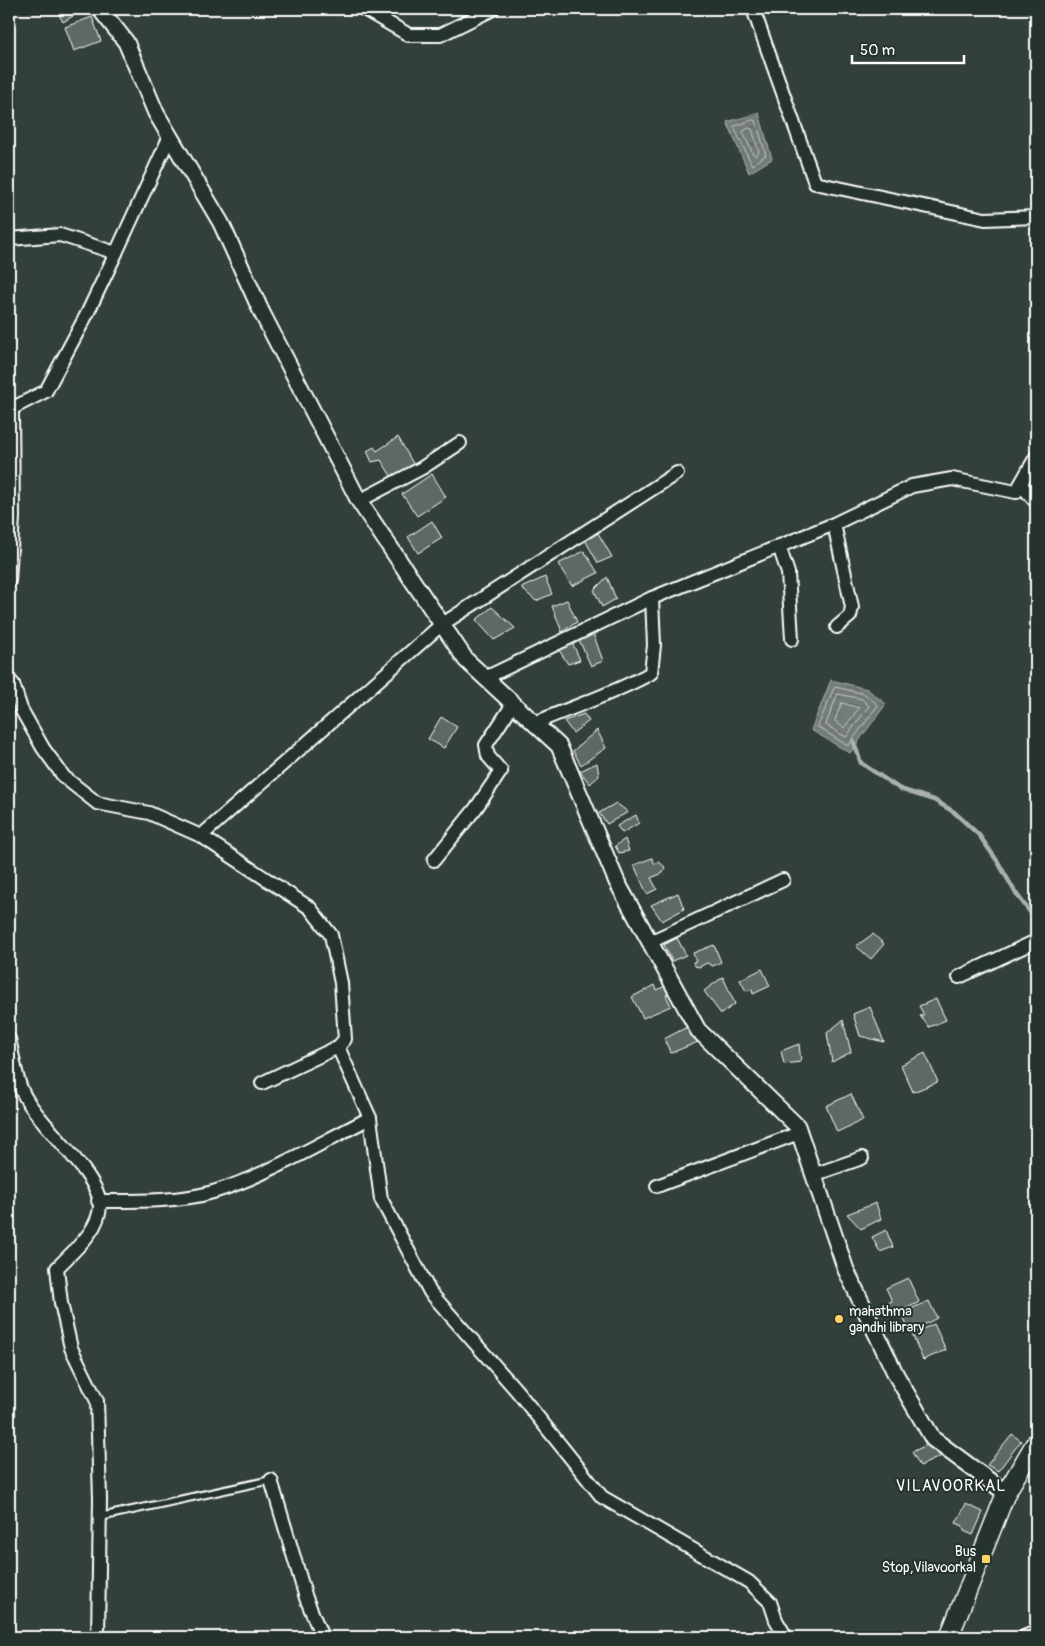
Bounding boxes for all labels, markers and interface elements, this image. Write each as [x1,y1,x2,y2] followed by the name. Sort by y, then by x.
[852,32,965,64] scale bar
[860,41,895,60] text: 50 m
[849,1303,924,1336] place label: mahathma gandhi library
[833,1313,845,1325] marker: mahathma gandhi library
[896,1476,1006,1496] district label: VILAVOORKAL
[882,1543,977,1576] place label: Bus Stop,Vilavoorkal
[980,1553,992,1565] marker: Bus Stop,Vilavoorkal

